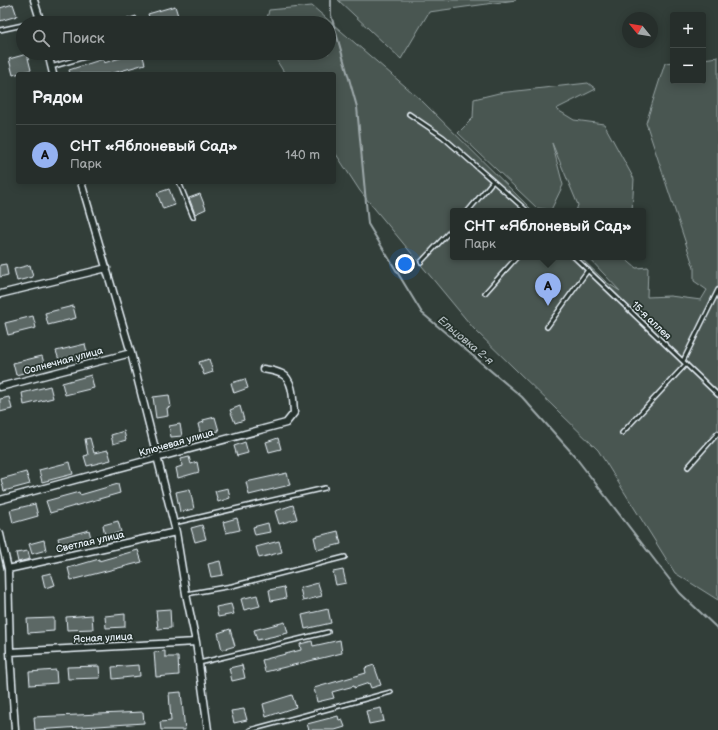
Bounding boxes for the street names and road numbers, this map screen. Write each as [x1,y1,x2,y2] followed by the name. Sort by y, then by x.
[629,299,674,343] street label: 15-я аллея
[22,345,104,377] street label: Солнечная улица
[137,427,215,459] street label: Ключевая улица
[55,528,126,556] street label: Светлая улица
[73,630,133,646] street label: Ясная улица

